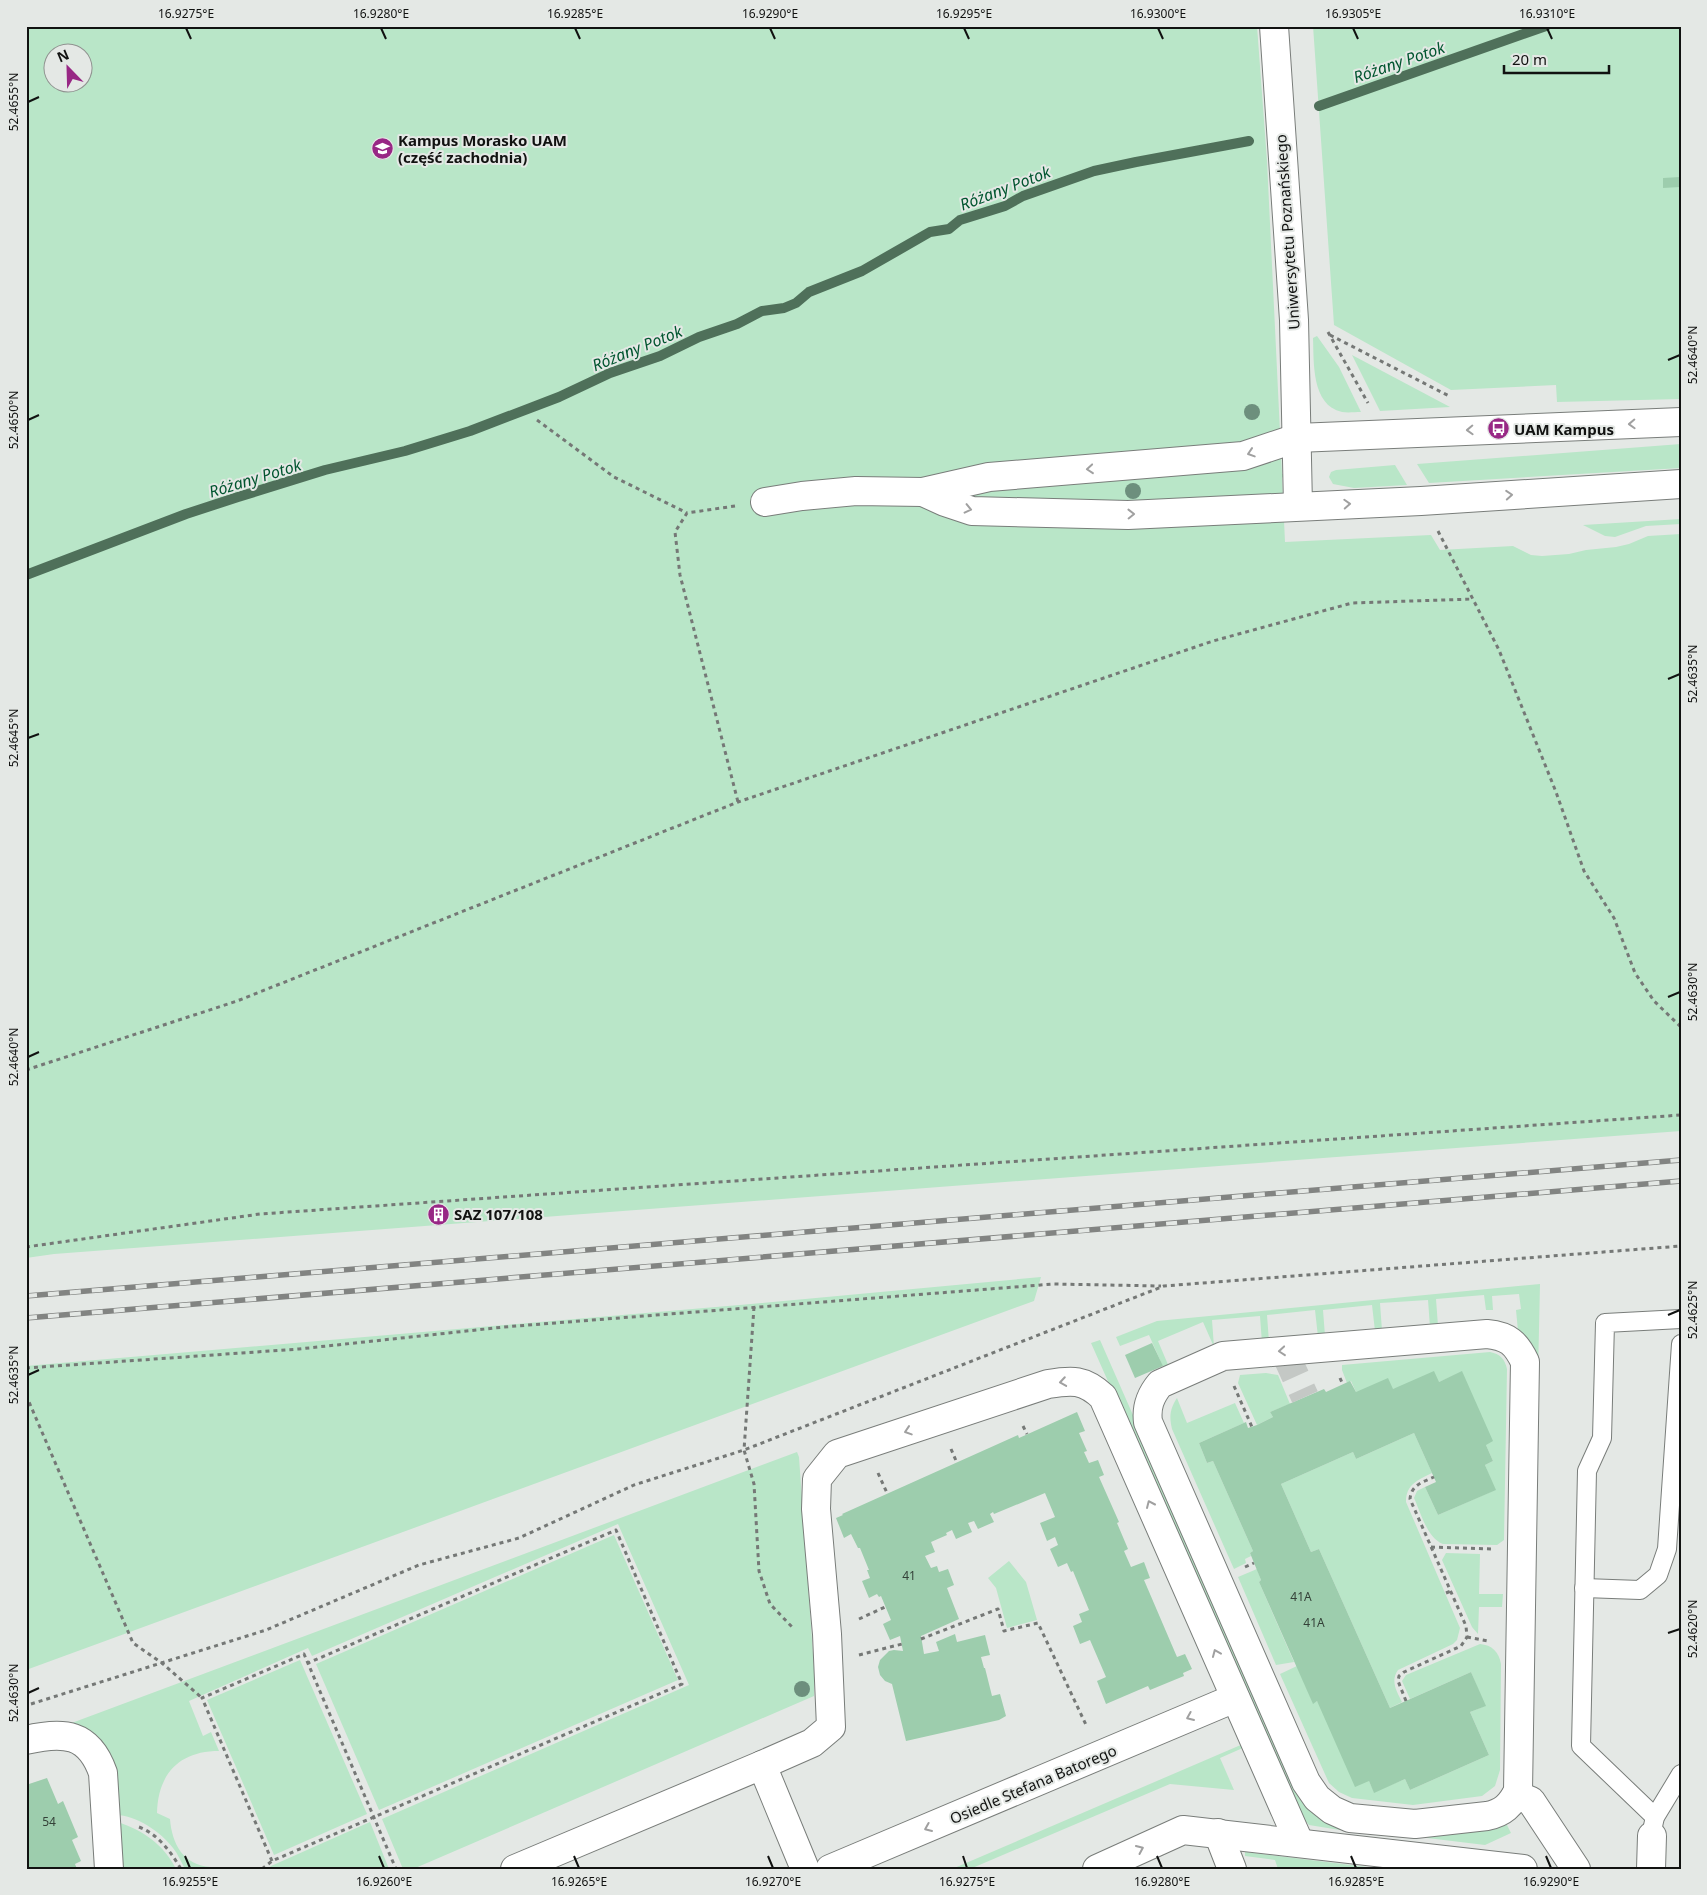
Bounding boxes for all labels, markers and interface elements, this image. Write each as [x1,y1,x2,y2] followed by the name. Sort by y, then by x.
[158,5,214,22] text: 16.9275°E
[353,5,409,22] text: 16.9280°E
[547,5,603,22] text: 16.9285°E
[742,5,798,22] text: 16.9290°E
[936,5,992,22] text: 16.9295°E
[1130,5,1186,22] text: 16.9300°E
[1325,5,1381,22] text: 16.9305°E
[1519,5,1575,22] text: 16.9310°E
[1350,36,1449,88] water label: Różany Potok
[42,42,92,92] north arrow
[1504,42,1610,74] scale bar
[54,45,72,67] text: N
[1512,49,1547,69] text: 20 m
[5,73,22,131] text: 52.4655°N
[398,130,567,167] place label: Kampus Morasko UAM (część zachodnia)
[1270,134,1304,330] street label: Uniwersytetu Poznańskiego
[370,137,394,161] school or university icon: Kampus Morasko UAM (część zachodnia)
[957,160,1054,215] water label: Różany Potok
[589,320,686,376] water label: Różany Potok
[1684,326,1701,384] text: 52.4640°N
[5,391,22,449] text: 52.4650°N
[1486,417,1510,441] bus stop icon: UAM Kampus
[1514,419,1614,439] place label: UAM Kampus
[1628,419,1636,429] one-way arrow
[1465,425,1473,436] one-way arrow
[1247,448,1256,458] one-way arrow
[206,453,305,502] water label: Różany Potok
[1085,463,1093,474] one-way arrow
[1506,490,1514,501] one-way arrow
[1343,499,1351,510] one-way arrow
[964,503,973,514] one-way arrow
[1127,509,1135,519] one-way arrow
[1684,645,1701,703] text: 52.4635°N
[5,709,22,767] text: 52.4645°N
[1684,963,1701,1021] text: 52.4630°N
[5,1028,22,1086] text: 52.4640°N
[426,1202,450,1226] building icon: SAZ 107/108
[454,1204,543,1224] place label: SAZ 107/108
[1684,1281,1701,1339] text: 52.4625°N
[1278,1345,1286,1356] one-way arrow
[5,1346,22,1404] text: 52.4635°N
[1058,1376,1067,1386] one-way arrow
[904,1425,913,1435] one-way arrow
[1146,1500,1157,1509] one-way arrow
[902,1567,916,1584] house number: 41
[1290,1588,1312,1605] house number: 41A
[1684,1600,1701,1658] text: 52.4620°N
[1303,1614,1325,1631] house number: 41A
[1211,1649,1222,1658] one-way arrow
[5,1664,22,1722] text: 52.4630°N
[1186,1710,1195,1721] one-way arrow
[947,1740,1119,1828] street label: Osiedle Stefana Batorego
[42,1813,56,1830] house number: 54
[924,1822,932,1832] one-way arrow
[1135,1845,1144,1856] one-way arrow
[162,1873,218,1890] text: 16.9255°E
[356,1873,412,1890] text: 16.9260°E
[551,1873,607,1890] text: 16.9265°E
[745,1873,801,1890] text: 16.9270°E
[939,1873,995,1890] text: 16.9275°E
[1134,1873,1190,1890] text: 16.9280°E
[1328,1873,1384,1890] text: 16.9285°E
[1523,1873,1579,1890] text: 16.9290°E

